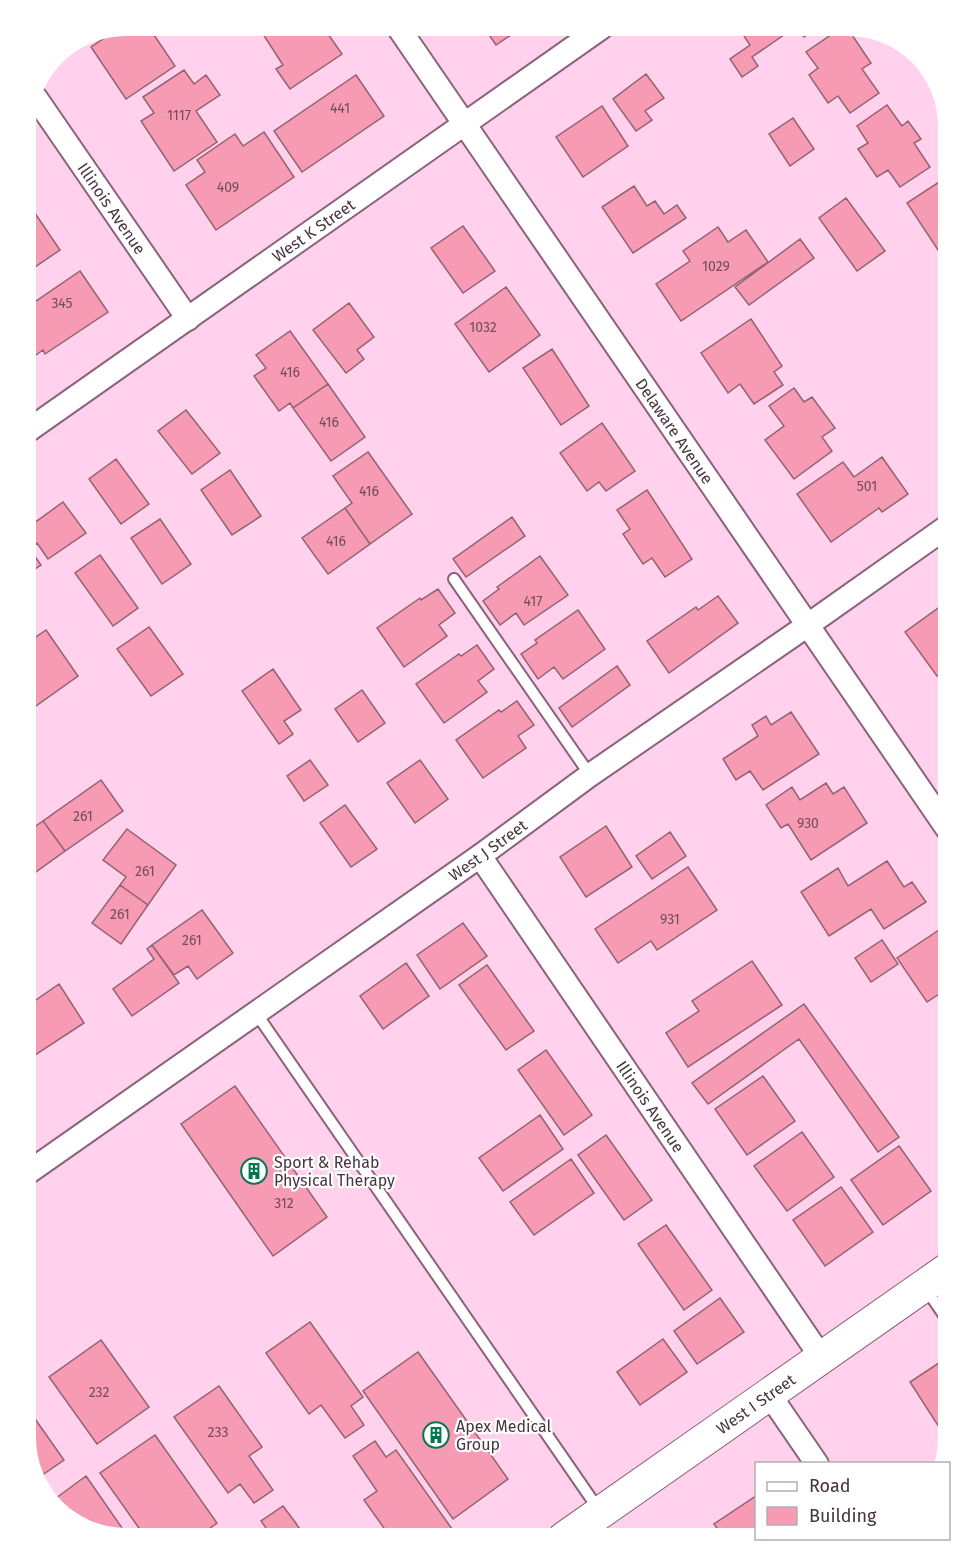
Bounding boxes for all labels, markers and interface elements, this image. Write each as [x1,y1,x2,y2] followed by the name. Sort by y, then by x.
[330,100,350,117] house number: 441
[167,107,191,124] house number: 1117
[73,159,150,258] street label: Illinois Avenue
[217,179,239,196] house number: 409
[269,195,359,266] street label: West K Street
[702,258,730,275] house number: 1029
[51,295,73,312] house number: 345
[469,319,497,336] house number: 1032
[280,364,300,381] house number: 416
[631,375,717,488] street label: Delaware Avenue
[319,414,339,431] house number: 416
[857,478,877,495] house number: 501
[359,483,379,500] house number: 416
[326,533,346,550] house number: 416
[524,593,542,610] house number: 417
[73,808,93,825] house number: 261
[797,815,819,832] house number: 930
[445,816,531,885] street label: West J Street
[135,863,155,880] house number: 261
[110,906,130,923] house number: 261
[660,911,680,928] house number: 931
[182,932,202,949] house number: 261
[612,1057,688,1156] street label: Illinois Avenue
[274,1153,395,1190] place label: Sport & Rehab Physical Therapy
[239,1156,269,1186] building icon: Sport & Rehab Physical Therapy
[274,1195,294,1212] house number: 312
[713,1370,799,1438] street label: West I Street
[89,1384,109,1401] house number: 232
[456,1417,552,1454] place label: Apex Medical Group
[421,1420,451,1450] building icon: Apex Medical Group
[208,1424,228,1441] house number: 233
[755,1462,950,1540] legend
[809,1475,851,1497] text: Road
[809,1505,877,1527] text: Building

